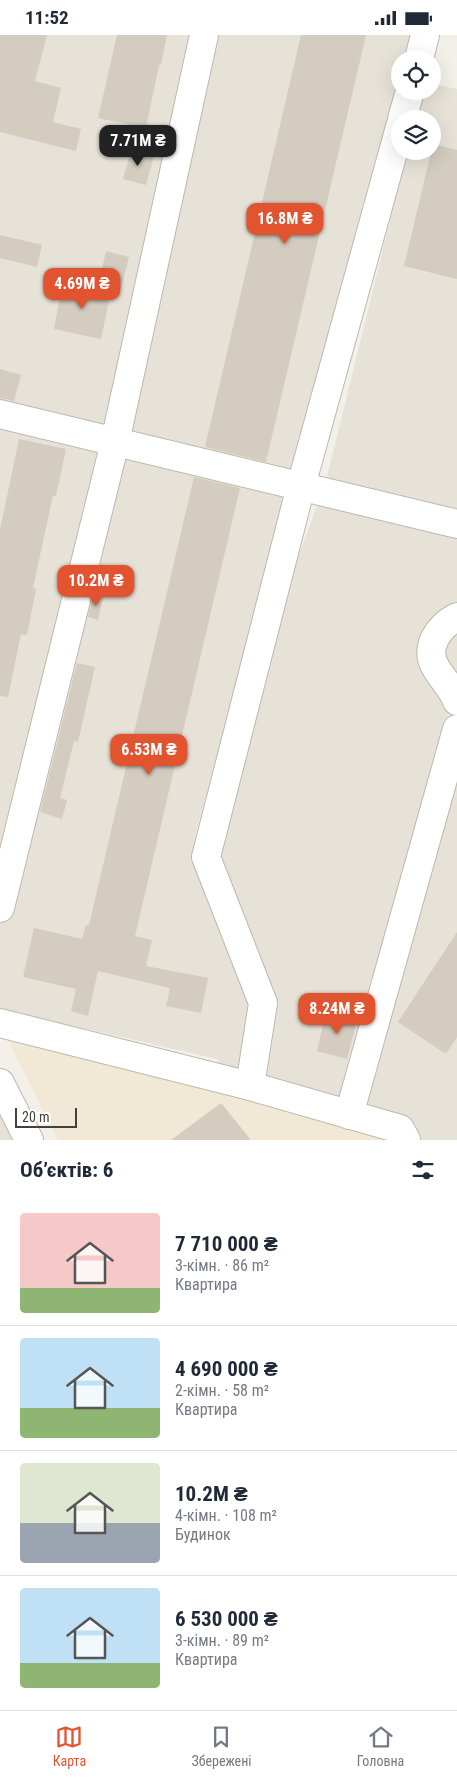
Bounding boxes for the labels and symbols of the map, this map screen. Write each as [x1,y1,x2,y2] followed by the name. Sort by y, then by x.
[92,125,184,167] pin: 7.71M ₴
[239,203,331,245] pin: 16.8M ₴
[36,267,128,310] pin: 4.69M ₴
[50,565,142,607] pin: 10.2M ₴
[103,733,195,776] pin: 6.53M ₴
[291,993,383,1035] pin: 8.24M ₴
[15,1105,78,1128] scale bar

